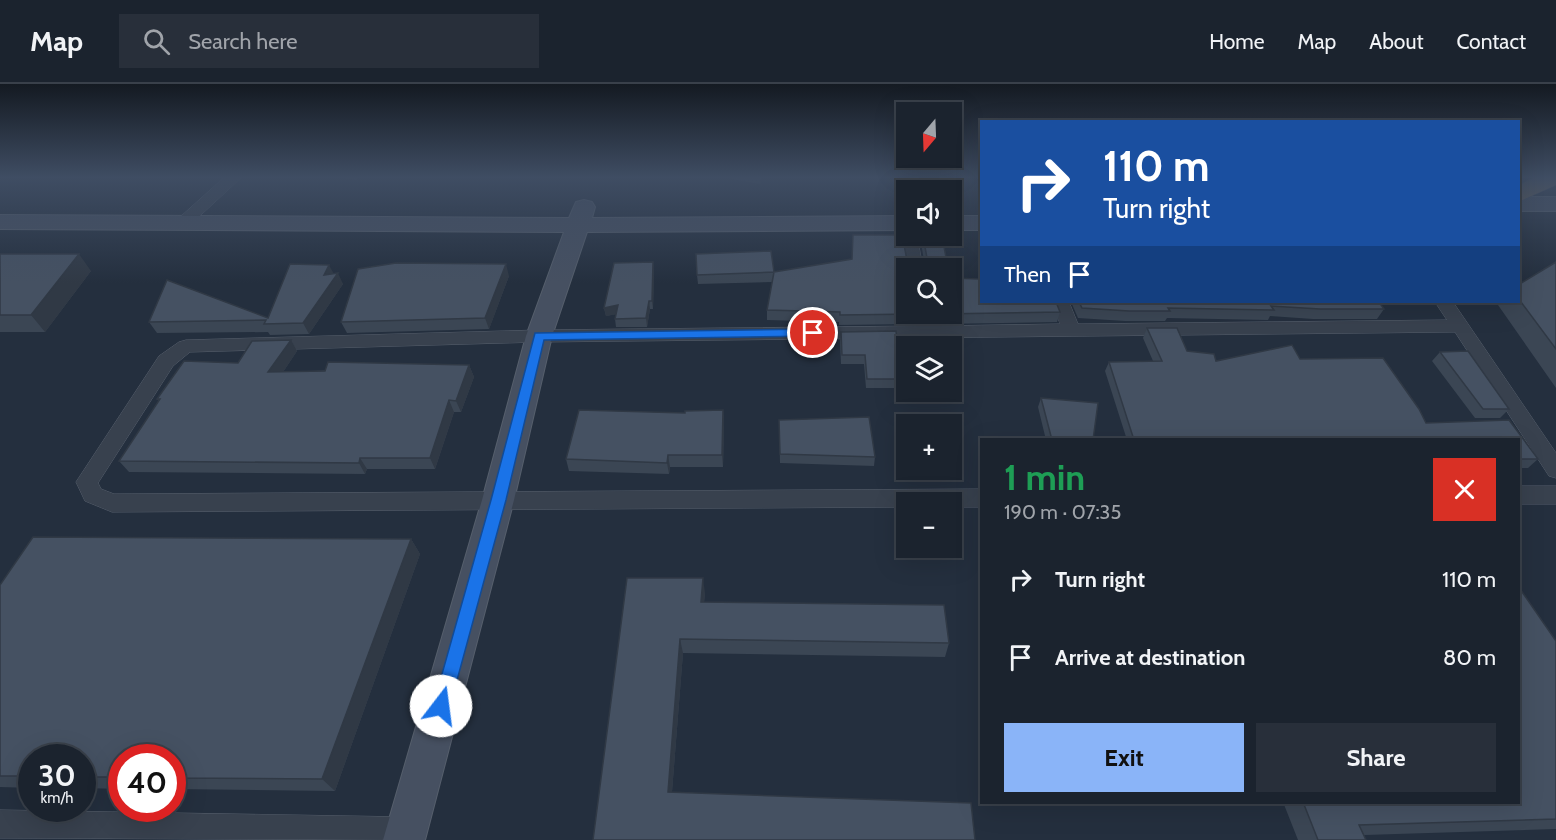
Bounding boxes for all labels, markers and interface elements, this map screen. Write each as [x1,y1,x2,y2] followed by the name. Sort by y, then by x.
[119,14,539,68] search box
[30,24,83,58] text: Map
[140,25,173,58] icon: search
[188,28,297,55] text: Search here
[1209,29,1265,54] text: Home
[1298,29,1336,54] text: Map
[1369,29,1423,54] text: About
[1456,29,1526,54] text: Contact
[896,102,962,168] north arrow
[896,102,962,558] map controls
[1103,140,1210,192] text: 110 m
[1004,144,1082,222] icon: right
[896,180,962,246] button: sound
[1103,192,1210,225] text: Turn right
[896,258,962,324] button: search
[1063,258,1096,291] icon: arrive
[1004,261,1051,288] text: Then
[787,307,838,358] pin
[796,316,829,349] icon: arrive
[896,336,962,402] button: layers
[896,414,962,480] button: +
[1004,455,1085,499] text: 1 min
[1433,458,1496,521] button: close
[896,492,962,558] button: −
[1004,500,1121,524] text: 190 m · 07:35
[1004,563,1037,596] icon: right
[1055,566,1145,593] text: Turn right
[1442,566,1496,593] text: 110 m
[1004,641,1037,674] icon: arrive
[1055,644,1245,671] text: Arrive at destination
[1443,644,1496,671] text: 80 m
[409,674,473,738] position arrow
[1004,723,1244,792] button: Exit
[1256,723,1496,792] button: Share
[108,744,186,822] speed limit sign: 40
[38,757,76,794] text: 30
[41,789,73,807] text: km/h

